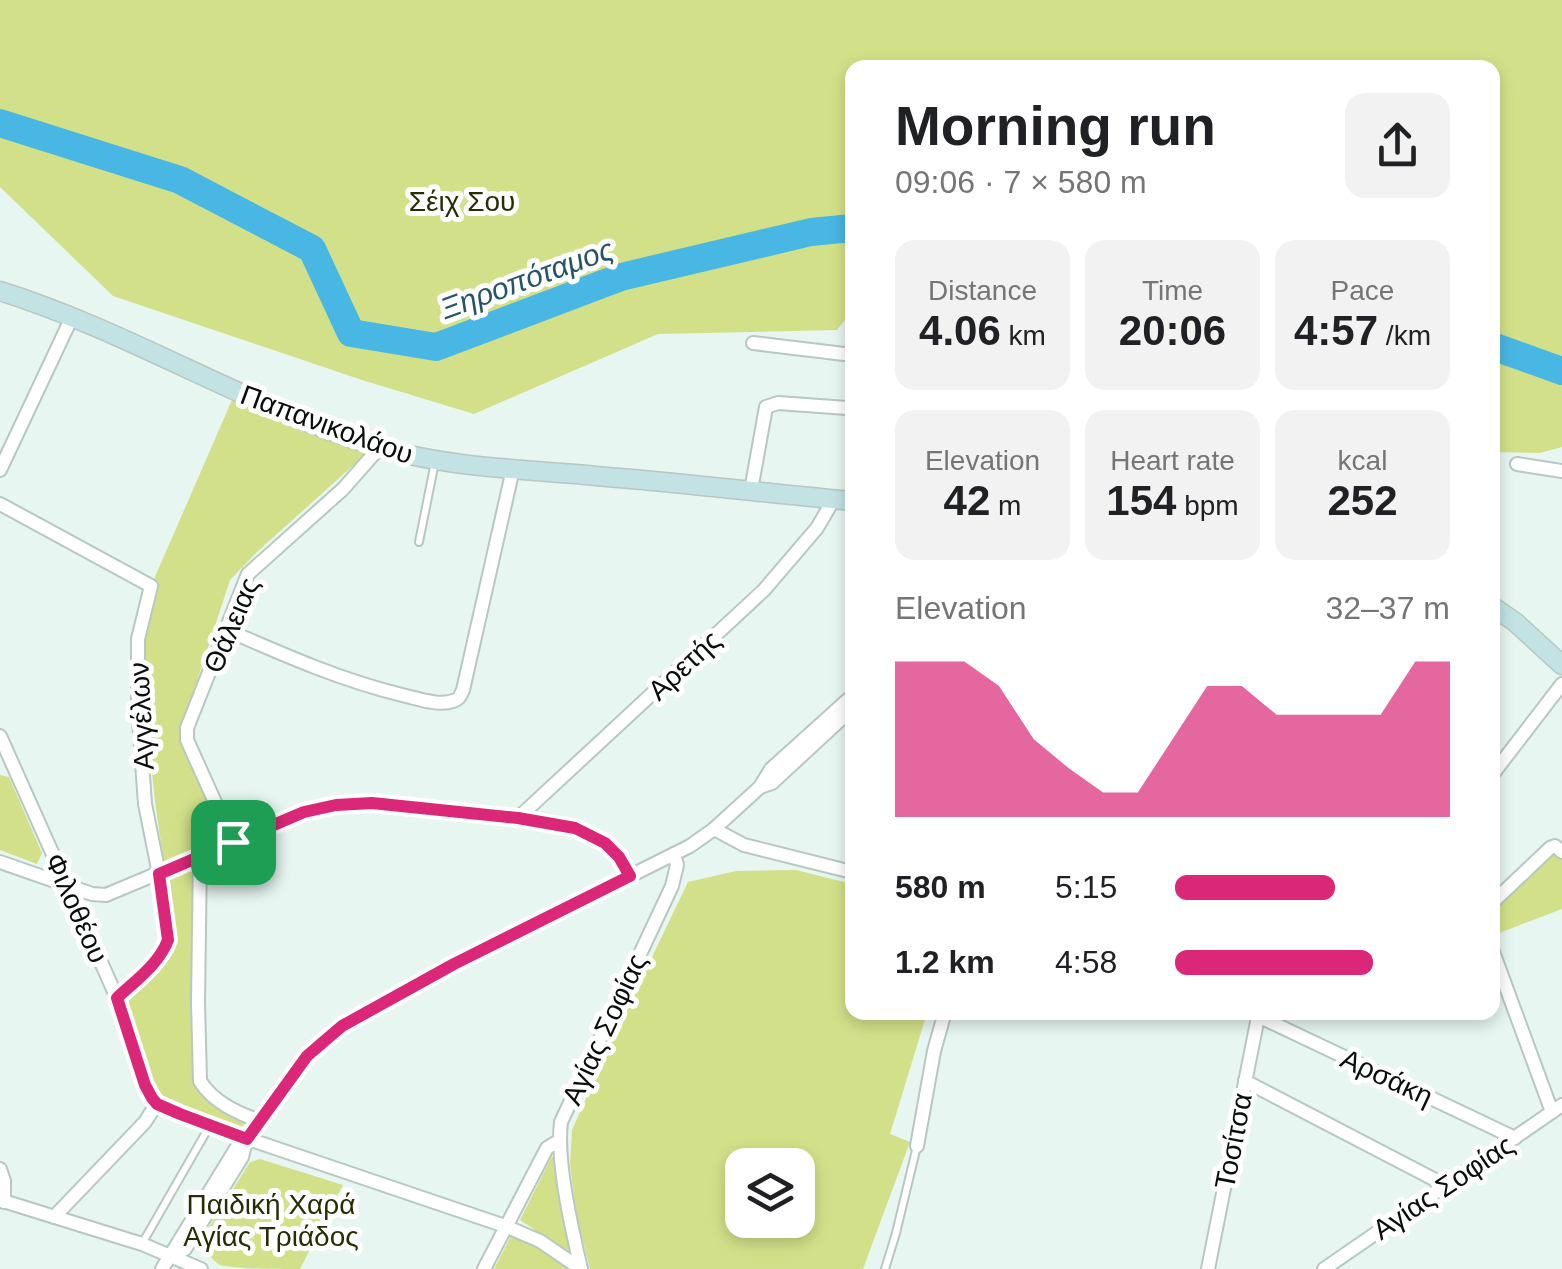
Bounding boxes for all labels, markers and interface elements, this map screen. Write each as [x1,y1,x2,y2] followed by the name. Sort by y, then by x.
[1345,93,1450,198] button: share
[895,95,1216,157] text: Morning run
[895,164,1147,200] text: 09:06 · 7 × 580 m
[409,186,515,217] park label: Σέιχ Σου
[435,232,618,325] water label: Ξηροπόταμος
[928,275,1037,306] text: Distance
[1142,275,1203,306] text: Time
[1331,275,1394,306] text: Pace
[919,307,1001,354] text: 4.06
[1119,307,1226,354] text: 20:06
[1294,307,1378,354] text: 4:57
[1001,320,1046,351] text: km
[1378,320,1431,351] text: /km
[236,379,417,470] street label: Παπανικολάου
[925,445,1040,476] text: Elevation
[1110,445,1235,476] text: Heart rate
[1338,445,1387,476] text: kcal
[944,477,990,524] text: 42
[1106,477,1176,524] text: 154
[1327,477,1398,524] text: 252
[990,490,1021,521] text: m
[1176,490,1239,521] text: bpm
[198,573,265,677] street label: Θάλειας
[895,590,1027,626] text: Elevation
[1325,590,1450,626] text: 32–37 m
[642,624,727,706] street label: Αρετής
[123,661,160,771] street label: Αγγέλων
[191,800,276,885] pin
[206,815,261,870] icon: arrive
[39,849,114,968] street label: Φιλοθέου
[895,869,986,905] text: 580 m
[1055,869,1117,905] text: 5:15
[895,944,995,980] text: 1.2 km
[1055,944,1117,980] text: 4:58
[556,949,653,1110] street label: Αγίας Σοφίας
[1336,1043,1438,1112] street label: Αρσάκη
[1209,1090,1258,1192] street label: Τοσίτσα
[1367,1129,1519,1246] street label: Αγίας Σοφίας
[725,1148,815,1238] map controls
[725,1148,815,1238] button: layers
[183,1189,359,1252] park label: Παιδική Χαρά Αγίας Τριάδος

